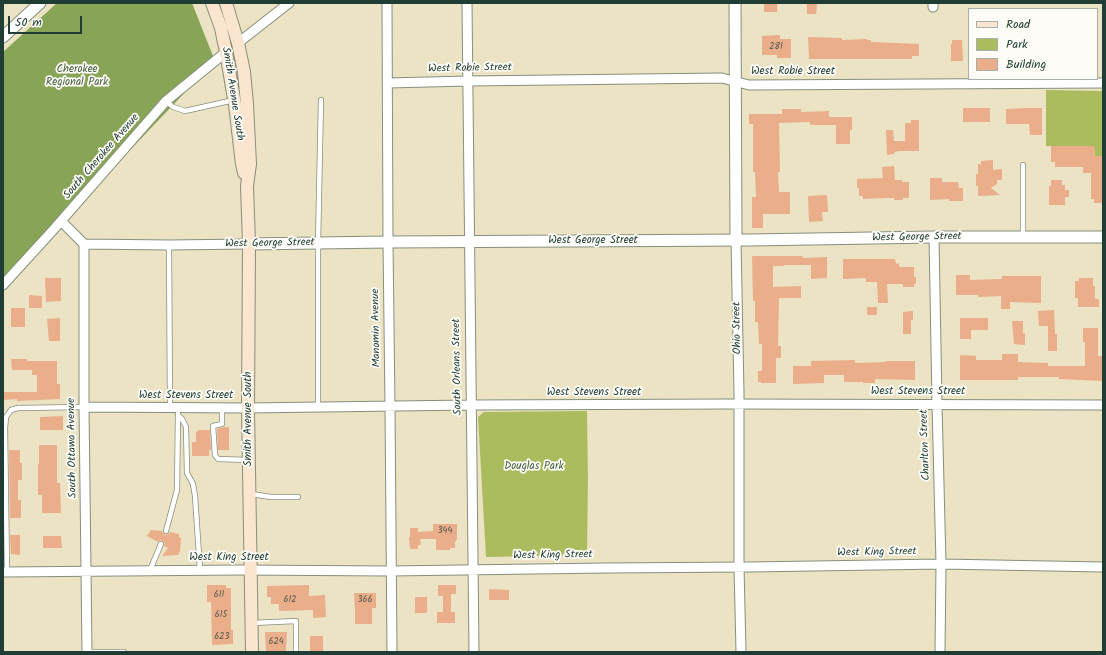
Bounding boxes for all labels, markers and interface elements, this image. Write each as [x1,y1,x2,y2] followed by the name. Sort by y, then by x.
[10,8,84,34] scale bar
[968,8,1098,80] legend
[15,13,42,32] text: 50 m
[1006,15,1030,34] text: Road
[1006,35,1028,54] text: Park
[769,42,783,52] house number: 281
[218,46,246,142] street label: Smith Avenue South
[1006,55,1046,74] text: Building
[428,62,512,76] street label: West Robie Street
[46,63,108,89] park label: Cherokee Regional Park
[751,65,835,79] street label: West Robie Street
[61,112,143,202] street label: South Cherokee Avenue
[872,231,962,245] street label: West George Street
[548,234,638,248] street label: West George Street
[225,237,315,251] street label: West George Street
[370,289,384,367] street label: Manomin Avenue
[731,302,745,354] street label: Ohio Street
[451,319,465,415] street label: South Orleans Street
[242,372,256,466] street label: Smith Avenue South
[871,385,965,399] street label: West Stevens Street
[547,386,641,400] street label: West Stevens Street
[139,389,233,403] street label: West Stevens Street
[66,398,80,498] street label: South Ottawa Avenue
[918,409,934,481] street label: Charlton Street
[504,460,564,474] park label: Douglas Park
[437,526,453,536] house number: 344
[837,546,917,560] street label: West King Street
[513,549,593,563] street label: West King Street
[189,551,269,565] street label: West King Street
[214,590,224,600] house number: 611
[283,595,297,605] house number: 612
[357,595,373,605] house number: 366
[215,610,227,620] house number: 615
[214,632,230,642] house number: 623
[268,637,284,647] house number: 624

